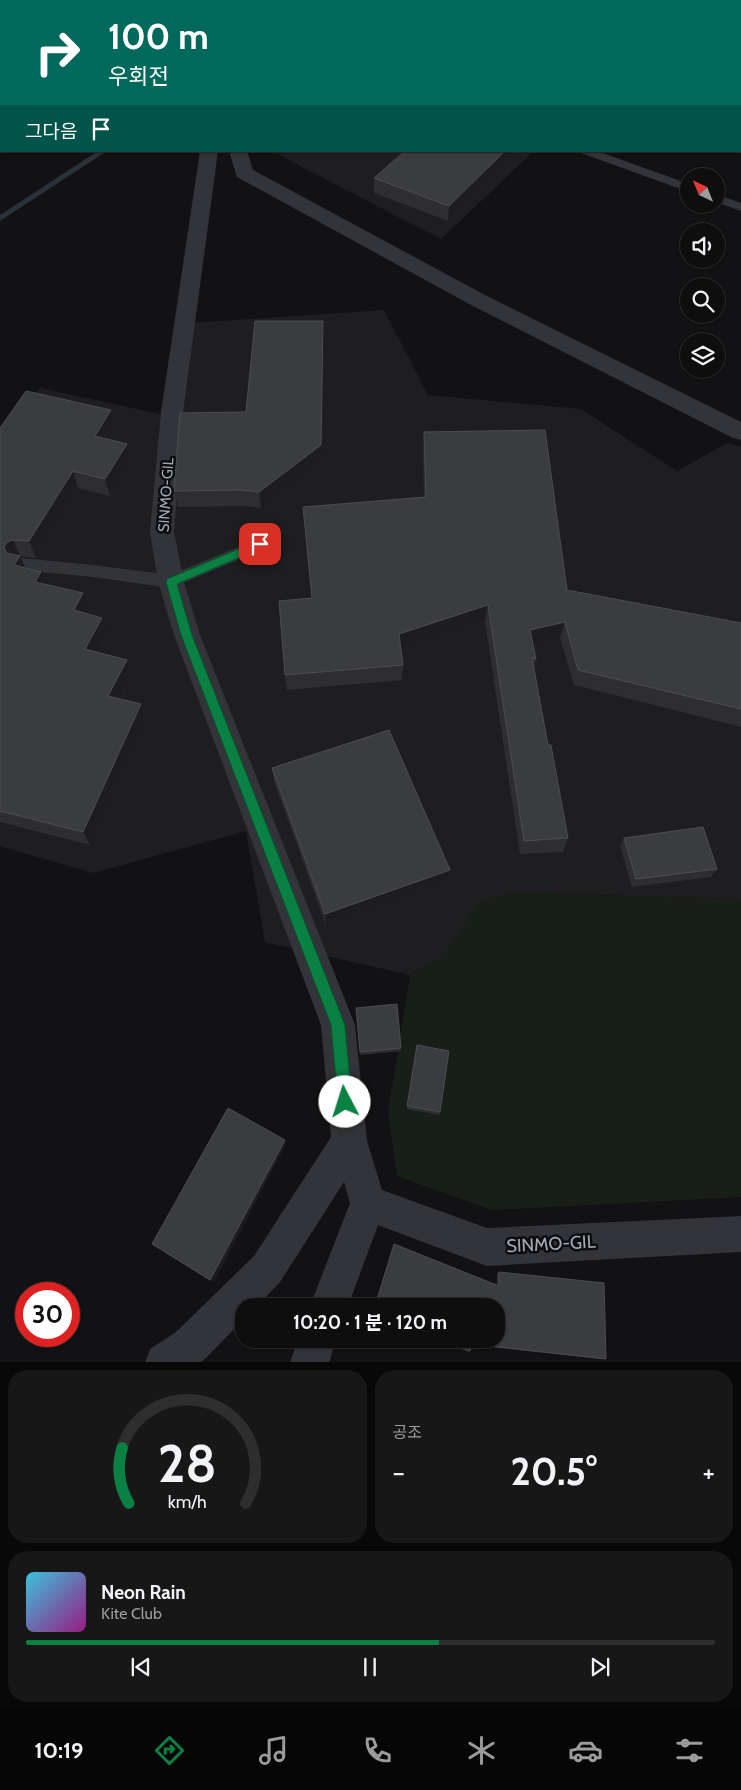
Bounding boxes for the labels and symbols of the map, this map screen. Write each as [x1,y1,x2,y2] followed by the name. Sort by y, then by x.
[680,168,725,212] north arrow
[154,457,178,533] street label: SINMO-GIL
[239,523,281,565] pin
[318,1075,370,1127] position arrow
[506,1231,596,1257] street label: SINMO-GIL
[15,1282,80,1347] speed limit sign: 30

